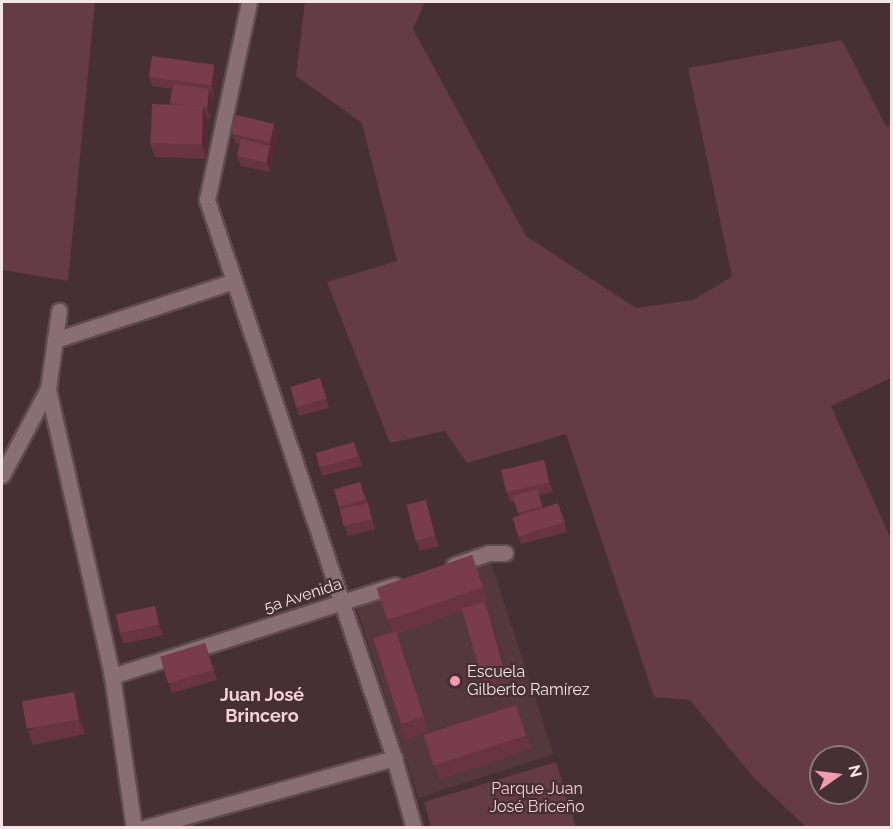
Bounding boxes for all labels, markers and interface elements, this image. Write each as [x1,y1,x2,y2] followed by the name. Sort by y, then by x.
[262,574,344,618] street label: 5a Avenida
[467,662,590,700] place label: Escuela Gilberto Ramírez
[448,674,462,688] marker: Escuela Gilberto Ramírez
[220,685,304,728] district label: Juan José Brincero
[809,745,869,805] north arrow
[844,763,866,779] text: N
[490,779,584,817] park label: Parque Juan José Briceño

